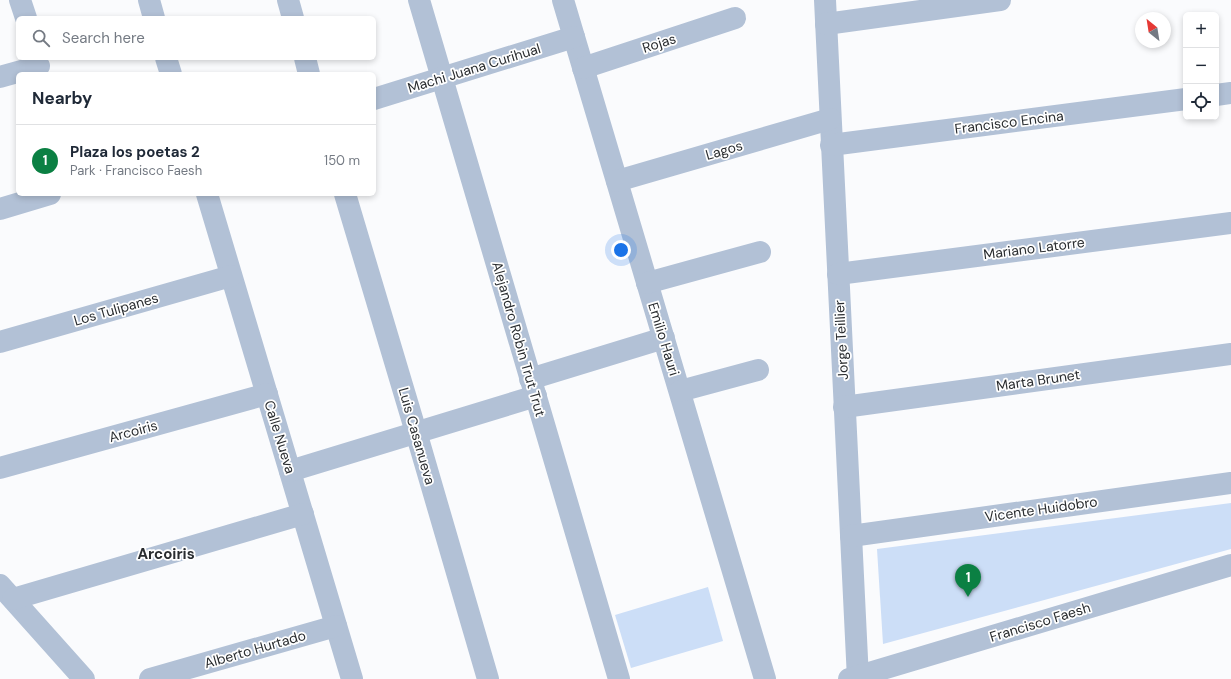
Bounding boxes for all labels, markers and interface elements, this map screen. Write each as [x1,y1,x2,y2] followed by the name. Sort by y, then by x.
[1135,12,1171,48] north arrow
[1183,12,1219,120] map controls
[1183,12,1219,48] button: +
[16,16,376,60] search box
[30,27,52,49] icon: search
[62,28,145,48] text: Search here
[640,29,678,57] street label: Rojas
[405,39,543,97] street label: Machi Juana Curihual
[1183,48,1219,84] button: −
[1183,84,1219,120] button: locate
[32,87,92,109] text: Nearby
[953,106,1065,138] street label: Francisco Encina
[703,136,745,164] street label: Lagos
[70,142,200,162] text: Plaza los poetas 2
[43,152,47,169] text: 1
[324,152,360,169] text: 150 m
[70,162,202,179] text: Park · Francisco Faesh
[982,233,1086,263] street label: Mariano Latorre
[611,240,631,260] your location
[488,259,550,419] street label: Alejandro Robin Trut Trut
[72,288,160,330] street label: Los Tulipanes
[830,299,852,381] street label: Jorge Teillier
[644,300,684,378] street label: Emilio Hauri
[995,365,1081,395] street label: Marta Brunet
[395,385,439,487] street label: Luis Casanueva
[260,398,300,476] street label: Calle Nueva
[107,416,159,446] street label: Arcoiris
[983,492,1099,526] street label: Vicente Huidobro
[137,544,195,564] district label: Arcoiris
[955,564,981,597] pin: 1
[987,598,1093,646] street label: Francisco Faesh
[202,626,308,672] street label: Alberto Hurtado

